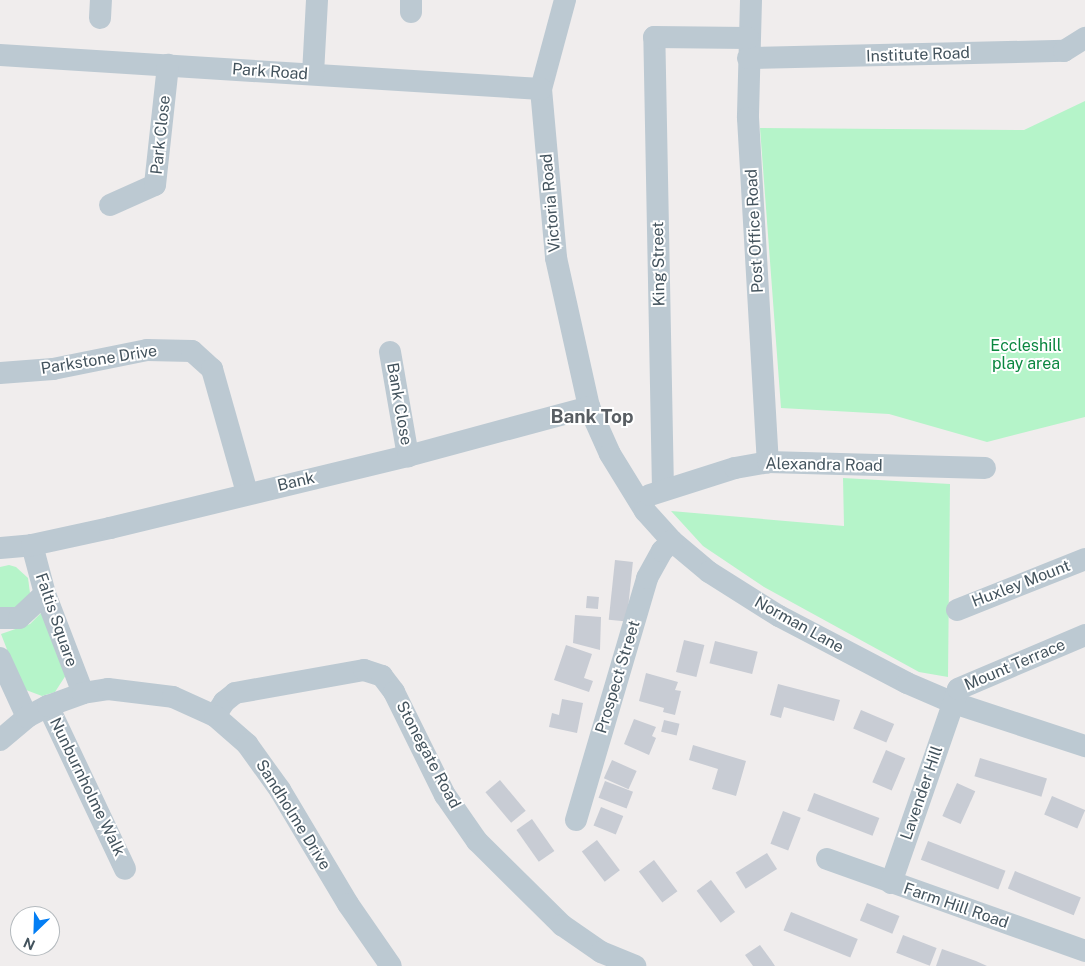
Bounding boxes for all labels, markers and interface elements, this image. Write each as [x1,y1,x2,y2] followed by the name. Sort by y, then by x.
[866,44,970,66] street label: Institute Road
[231,60,309,84] street label: Park Road
[147,94,175,176] street label: Park Close
[537,153,565,253] street label: Victoria Road
[742,168,768,294] street label: Post Office Road
[649,221,669,307] street label: King Street
[990,336,1062,374] park label: Eccleshill play area
[40,341,158,379] street label: Parkstone Drive
[382,361,416,447] street label: Bank Close
[550,406,634,428] district label: Bank Top
[765,454,883,476] street label: Alexandra Road
[275,468,317,496] street label: Bank
[969,556,1073,612] street label: Huxley Mount
[31,570,81,670] street label: Faltis Square
[751,593,847,657] street label: Norman Lane
[592,618,644,736] street label: Prospect Street
[962,635,1068,695] street label: Mount Terrace
[392,698,464,812] street label: Stonegate Road
[45,714,129,860] street label: Nunburnholme Walk
[897,743,947,843] street label: Lavender Hill
[251,756,335,874] street label: Sandholme Drive
[901,879,1011,933] street label: Farm Hill Road
[10,906,60,956] north arrow
[21,934,38,953] text: N

